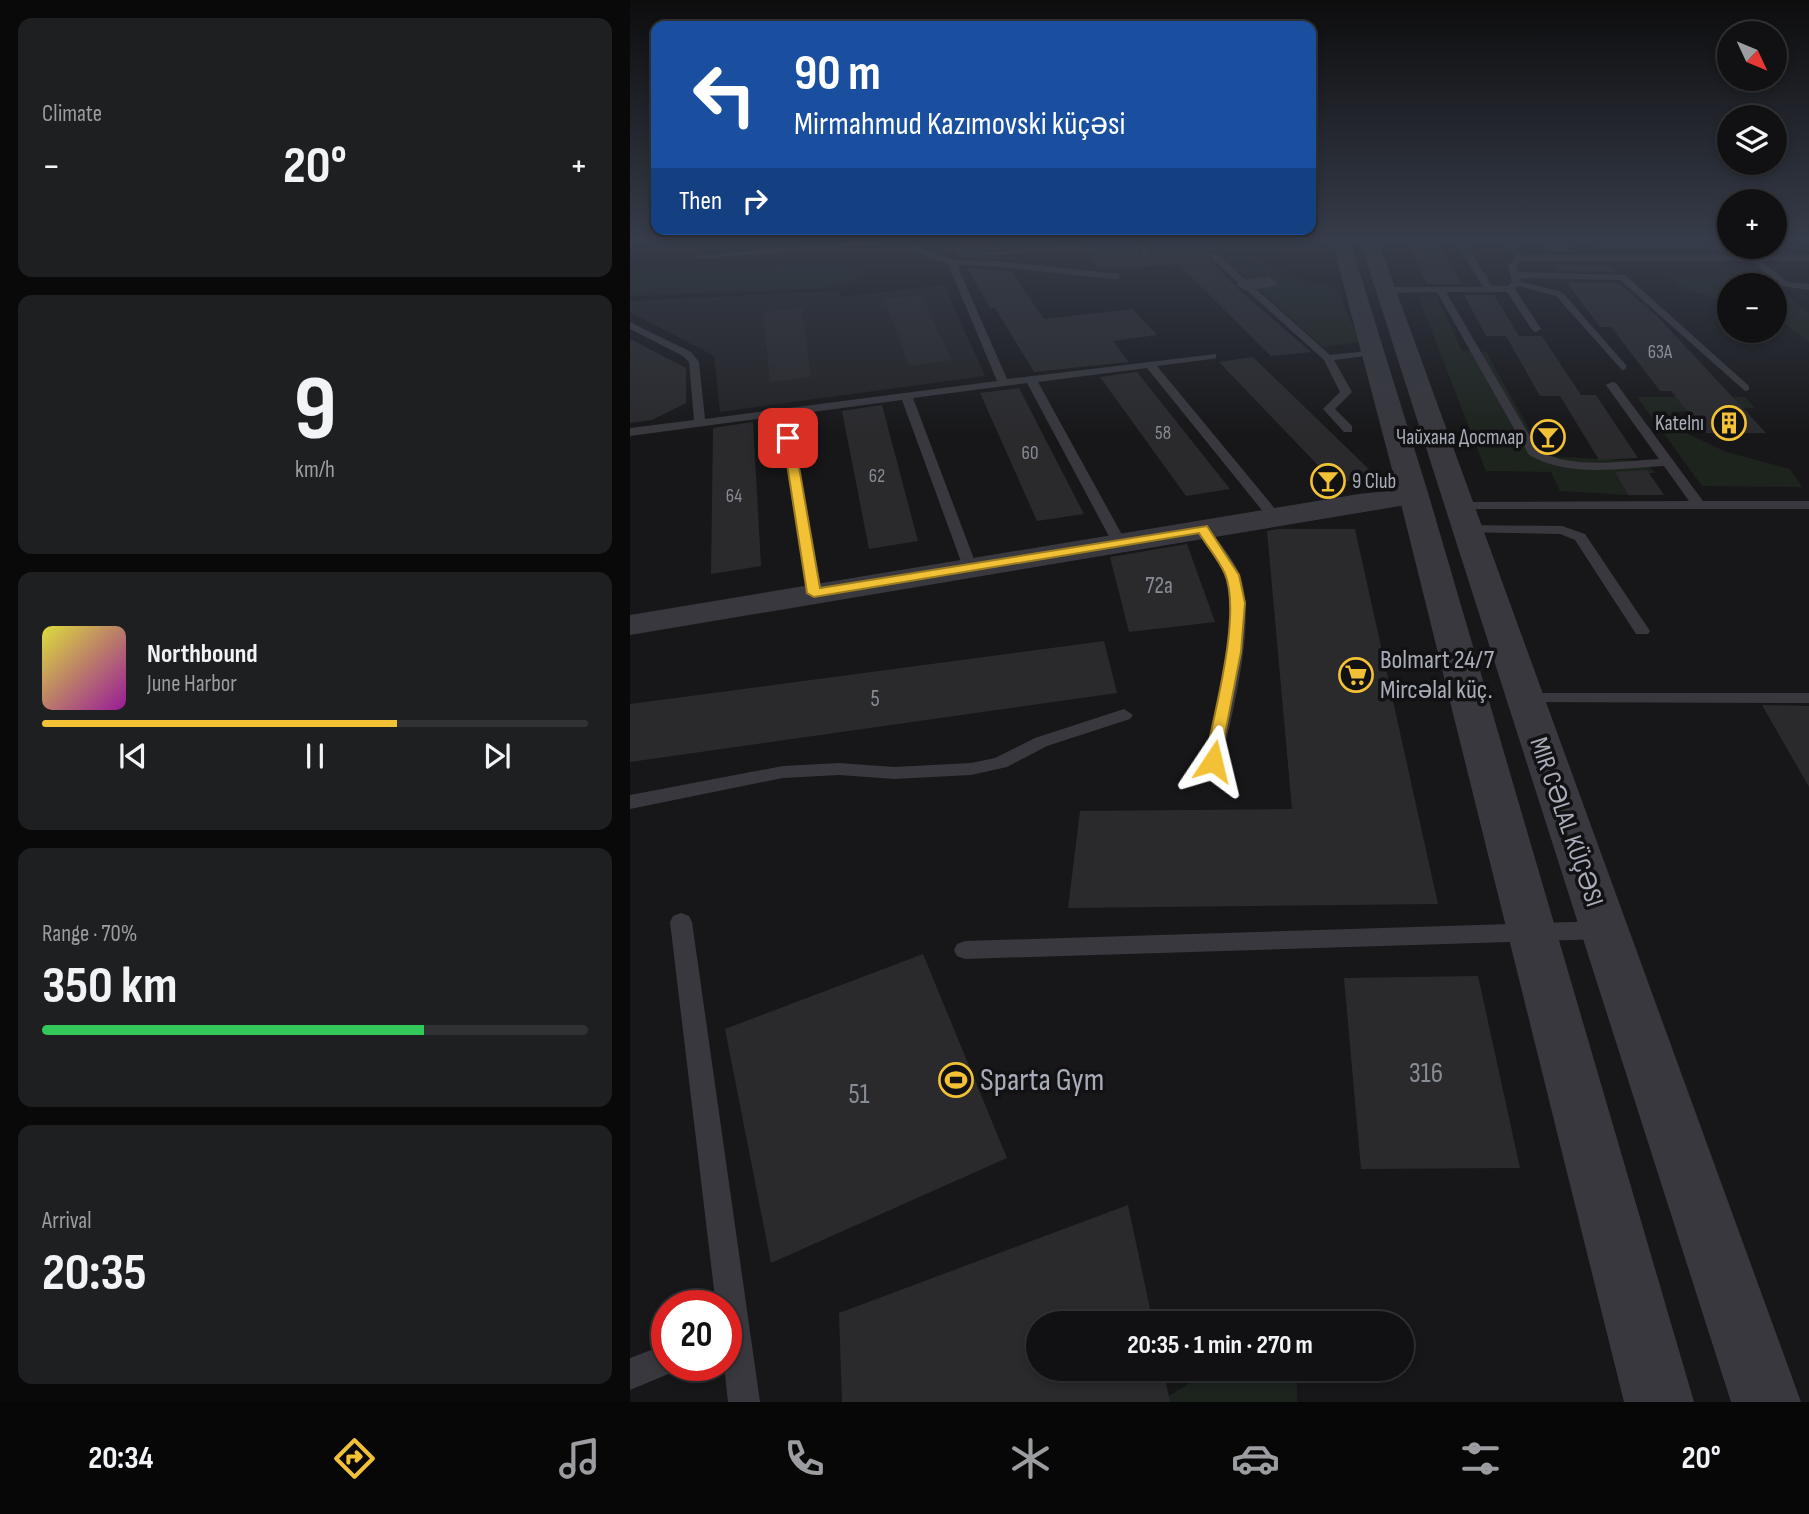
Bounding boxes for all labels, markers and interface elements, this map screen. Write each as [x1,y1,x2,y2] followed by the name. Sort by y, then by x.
[1717,21,1787,91] north arrow
[1717,21,1787,343] map controls
[794,45,881,104] text: 90 m
[679,49,770,140] icon: left
[42,100,102,128] text: Climate
[794,105,1125,144] text: Mirmahmud Kazımovski küçəsi
[1717,105,1787,175] button: layers
[283,135,347,198] text: 20°
[42,144,61,189] text: −
[569,144,588,189] text: +
[736,182,774,220] icon: right
[679,186,722,217] text: Then
[1717,189,1787,259] button: +
[1717,273,1787,343] button: −
[1648,341,1673,364] house number: 63A
[293,356,337,465] text: 9
[1710,404,1748,442] building icon: Katelnı
[758,408,818,468] pin
[1655,411,1704,436] place label: Katelnı
[1529,418,1567,456] bar icon: Чайхана Достлар
[769,419,807,457] icon: arrive
[1155,422,1171,445] house number: 58
[1396,425,1524,450] place label: Чайхана Достлар
[1022,442,1038,465] house number: 60
[295,456,335,484] text: km/h
[1309,462,1347,500] bar icon: 9 Club
[869,465,885,488] house number: 62
[1352,469,1396,494] place label: 9 Club
[726,485,742,508] house number: 64
[1145,572,1173,600] house number: 72a
[147,639,258,670] text: Northbound
[1380,645,1495,706] place label: Bolmart 24/7 Mircәlal küç.
[1337,656,1375,694] supermarket icon: Bolmart 24/7 Mircәlal küç.
[147,670,237,698] text: June Harbor
[870,685,880,713] house number: 5
[1176,724,1250,798] position arrow
[1523,733,1609,911] street label: MIR CƏLAL KÜÇƏSI
[114,737,152,775] icon: previous
[296,737,334,775] icon: pause
[478,737,516,775] icon: next
[42,920,137,948] text: Range · 70%
[42,955,177,1018] text: 350 km
[1409,1057,1443,1090] house number: 316
[937,1061,975,1099] sports icon: Sparta Gym
[980,1061,1104,1100] place label: Sparta Gym
[848,1078,870,1111] house number: 51
[42,1207,91,1235] text: Arrival
[42,1242,147,1305] text: 20:35
[651,1290,742,1381] speed limit sign: 20
[1127,1330,1313,1361] text: 20:35 · 1 min · 270 m
[330,1434,379,1483] icon: directions
[555,1434,604,1483] icon: music
[780,1434,829,1483] icon: phone
[1006,1434,1055,1483] icon: climate
[1231,1434,1280,1483] icon: car
[1456,1434,1505,1483] icon: filters
[88,1439,153,1478] text: 20:34
[1681,1439,1721,1478] text: 20°

